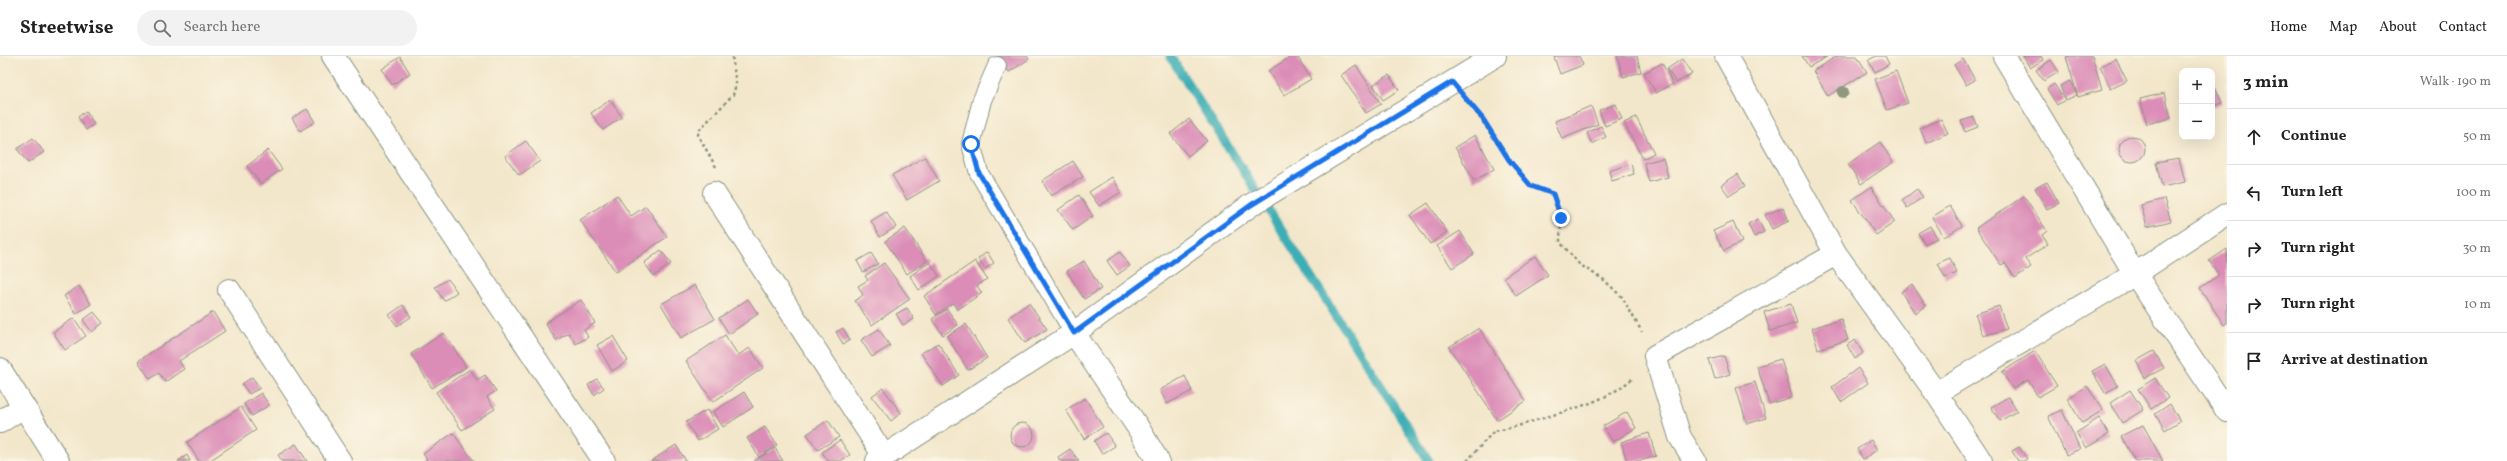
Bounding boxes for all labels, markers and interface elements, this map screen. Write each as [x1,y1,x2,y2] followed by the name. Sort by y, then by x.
[137,10,417,46] search box
[20,15,113,41] text: Streetwise
[151,17,173,39] icon: search
[183,17,260,38] text: Search here
[2270,18,2307,37] text: Home
[2329,18,2357,37] text: Map
[2379,18,2417,37] text: About
[2439,18,2487,37] text: Contact
[2179,68,2215,140] map controls
[2179,68,2215,104] button: +
[2243,71,2289,94] text: 3 min
[2420,73,2491,91] text: Walk · 190 m
[2179,104,2215,140] button: −
[2243,126,2265,148] icon: ahead
[2281,126,2346,147] text: Continue
[2463,128,2491,146] text: 50 m
[962,135,980,153] route start
[2243,182,2265,204] icon: left
[2281,182,2343,203] text: Turn left
[2456,184,2491,202] text: 100 m
[1552,209,1570,227] route end
[2243,238,2265,260] icon: right
[2281,238,2355,259] text: Turn right
[2463,240,2491,258] text: 30 m
[2243,294,2265,316] icon: right
[2281,294,2355,315] text: Turn right
[2464,296,2491,314] text: 10 m
[2243,350,2265,372] icon: arrive
[2281,350,2428,371] text: Arrive at destination

